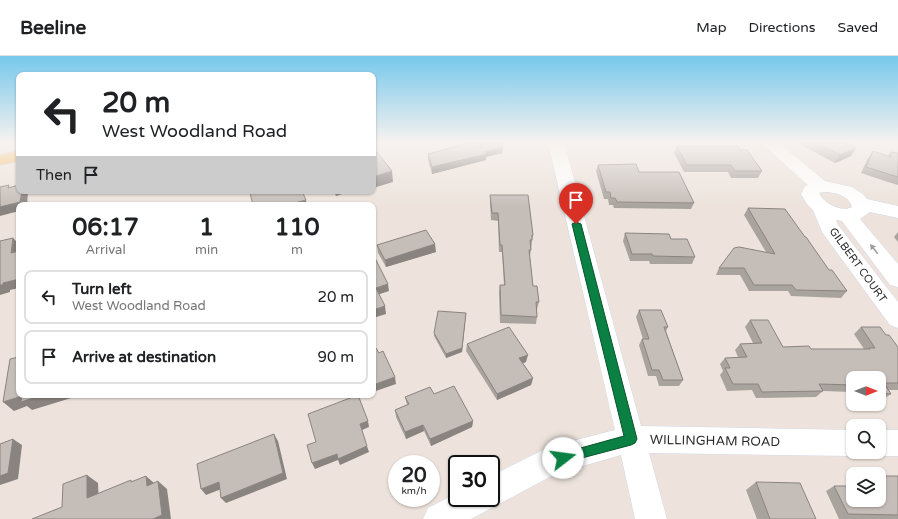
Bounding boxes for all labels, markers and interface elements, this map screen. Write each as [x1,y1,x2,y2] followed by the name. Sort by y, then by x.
[20,17,86,39] text: Beeline
[696,19,727,36] text: Map
[749,19,816,36] text: Directions
[838,19,878,36] text: Saved
[102,86,170,120] text: 20 m
[36,88,88,140] icon: left
[102,120,287,142] text: West Woodland Road
[80,164,102,186] icon: arrive
[36,166,72,184] text: Then
[559,183,593,224] pin
[565,189,587,211] icon: arrive
[72,213,139,242] text: 06:17
[199,213,214,242] text: 1
[274,213,320,242] text: 110
[827,225,890,305] street label: GILBERT COURT
[85,242,126,258] text: Arrival
[195,242,218,258] text: min
[291,242,303,258] text: m
[869,243,878,254] one-way arrow
[72,280,132,298] text: Turn left
[38,286,60,308] icon: left
[317,288,354,306] text: 20 m
[72,298,206,314] text: West Woodland Road
[38,346,60,368] icon: arrive
[72,348,216,366] text: Arrive at destination
[317,348,354,366] text: 90 m
[846,371,886,411] north arrow
[846,371,886,507] map controls
[846,419,886,459] button: search
[650,432,781,450] street label: WILLINGHAM ROAD
[542,437,584,479] position arrow
[448,455,500,507] speed limit sign: 30
[401,464,427,488] text: 20
[846,467,886,507] button: layers
[401,485,427,497] text: km/h

